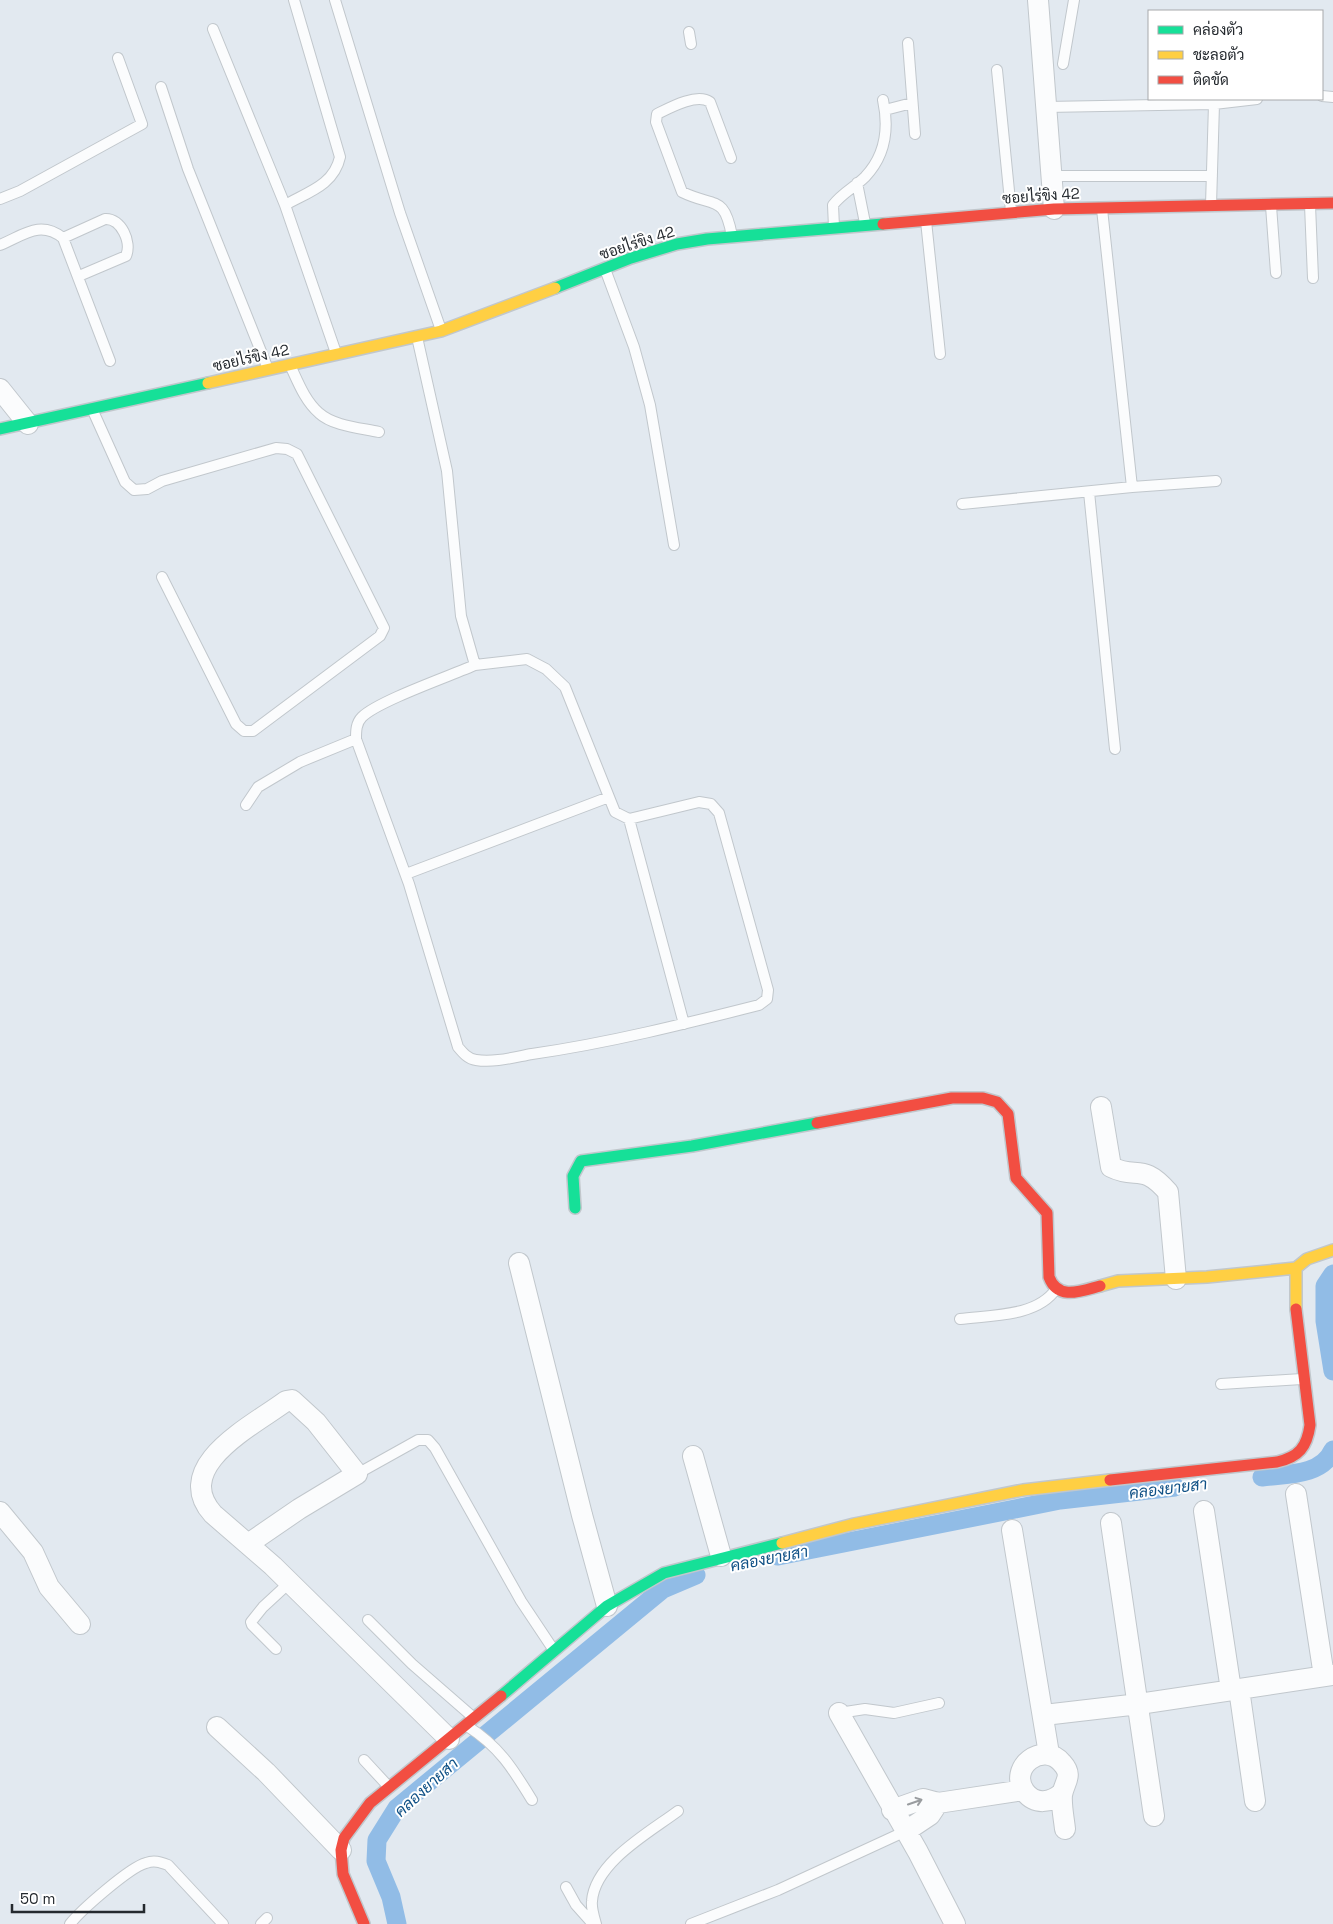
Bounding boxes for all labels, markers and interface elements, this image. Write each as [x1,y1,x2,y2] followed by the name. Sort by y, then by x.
[1148,10,1323,100] legend
[1193,20,1243,39] text: คล่องตัว
[1193,45,1244,64] text: ชะลอตัว
[1193,70,1229,89] text: ติดขัด
[1002,183,1080,208] street label: ซอยไร่ขิง 42
[597,221,677,264] street label: ซอยไร่ขิง 42
[211,340,291,376] street label: ซอยไร่ขิง 42
[1128,1473,1209,1504] water label: คลองยายสา
[728,1541,810,1576] water label: คลองยายสา
[390,1753,463,1822] water label: คลองยายสา
[907,1797,922,1806] one-way arrow
[12,1882,145,1914] scale bar
[20,1889,55,1908] text: 50 m

